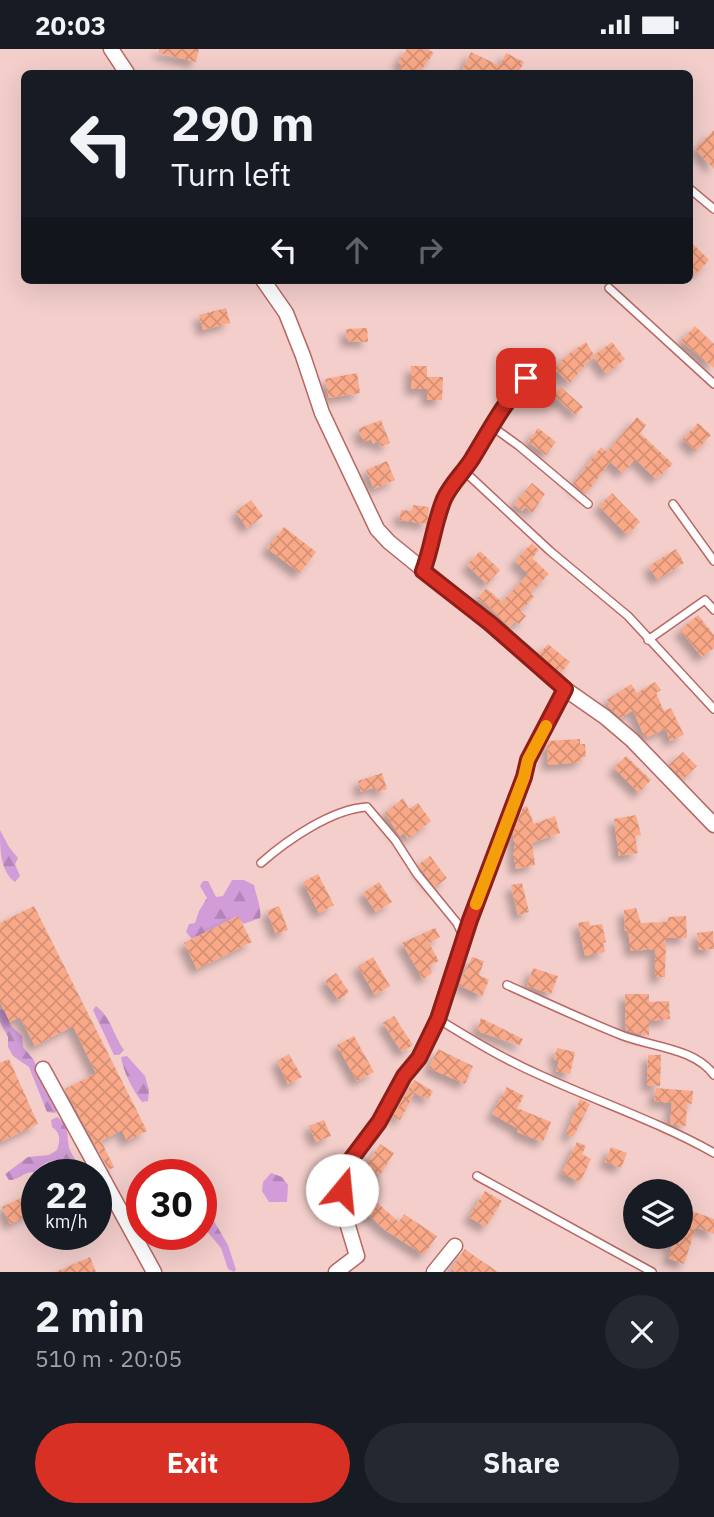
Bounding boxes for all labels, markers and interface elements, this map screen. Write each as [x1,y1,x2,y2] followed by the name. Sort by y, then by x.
[35,8,106,42] text: 20:03
[171,91,315,154] text: 290 m
[56,98,147,189] icon: left
[171,153,291,195] text: Turn left
[265,231,303,269] icon: left
[338,231,376,269] icon: ahead
[411,231,449,269] icon: right
[496,348,556,408] pin
[507,359,545,397] icon: arrive
[305,1153,379,1227] position arrow
[126,1159,217,1250] speed limit sign: 30
[45,1172,88,1218] text: 22
[623,1179,693,1249] map controls
[623,1179,693,1249] button: layers
[45,1210,88,1233] text: km/h
[35,1289,145,1344] text: 2 min
[605,1295,679,1369] button: close
[35,1343,182,1373] text: 510 m · 20:05
[35,1423,350,1503] button: Exit
[364,1423,679,1503] button: Share

